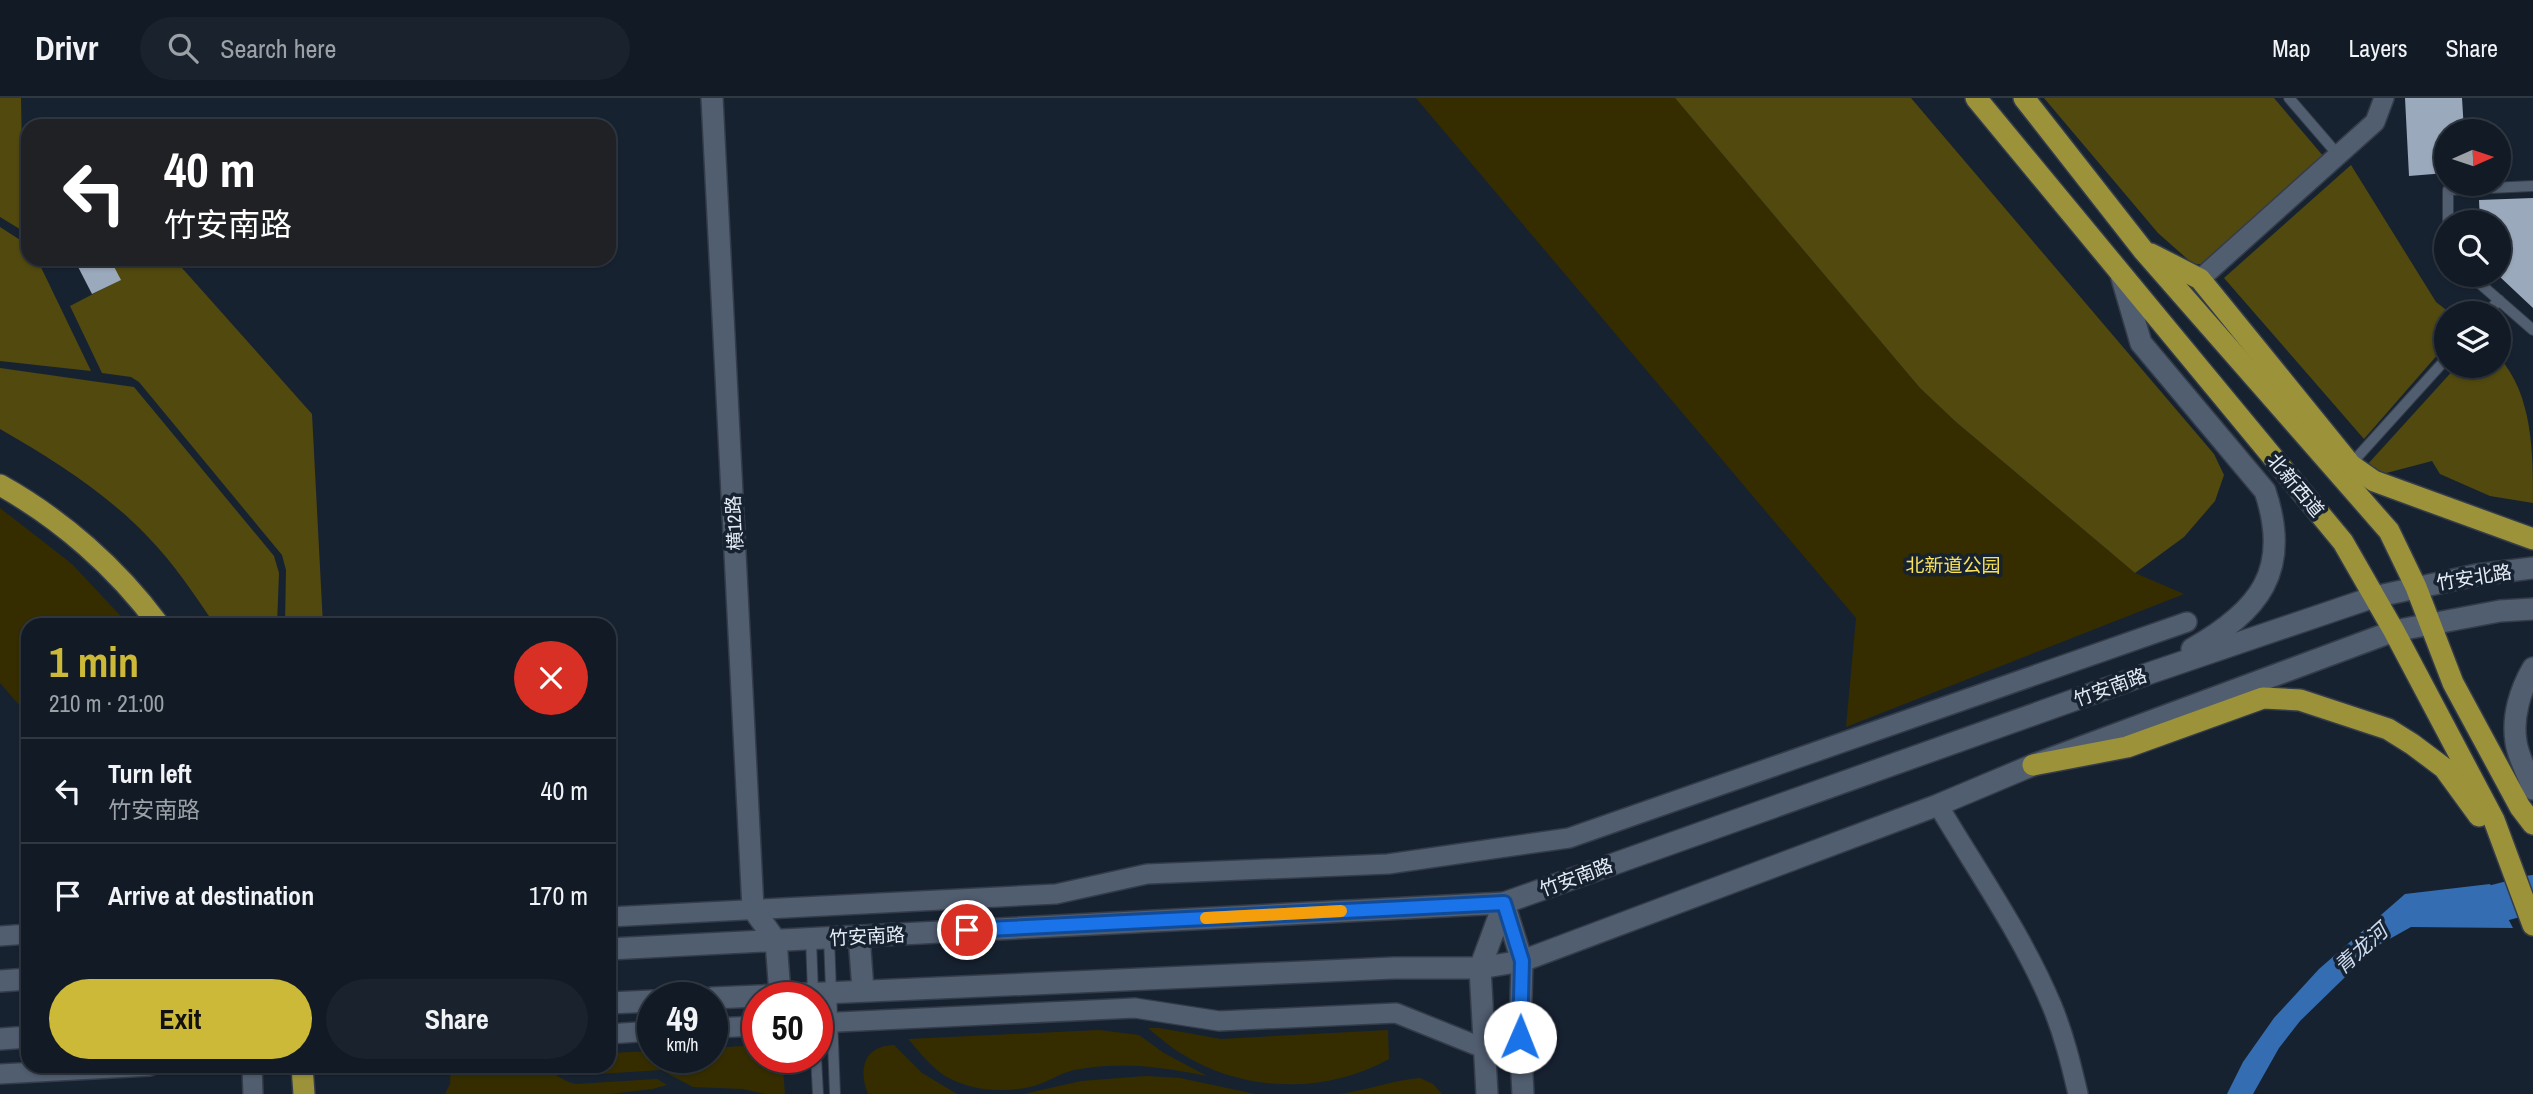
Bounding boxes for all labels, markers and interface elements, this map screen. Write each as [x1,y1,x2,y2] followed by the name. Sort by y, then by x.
[140,17,630,80] search box
[35,26,98,70] text: Drivr
[164,29,202,67] icon: search
[220,31,336,66] text: Search here
[2272,32,2310,64] text: Map
[2348,32,2407,64] text: Layers
[2445,32,2498,64] text: Share
[2434,119,2511,196] north arrow
[2434,119,2511,378] map controls
[164,136,256,202] text: 40 m
[49,147,140,238] icon: left
[164,203,292,246] text: 竹安南路
[2434,210,2511,287] button: search
[2434,301,2511,378] button: layers
[2262,448,2330,522] street label: 北新西道
[720,495,748,551] street label: 横12路
[1905,552,2001,578] park label: 北新道公园
[2434,558,2514,596] street label: 竹安北路
[49,634,139,690] text: 1 min
[514,641,588,715] button: close
[2070,662,2150,712] street label: 竹安南路
[49,688,164,719] text: 210 m · 21:00
[108,756,192,791] text: Turn left
[49,772,87,810] icon: left
[541,773,588,808] text: 40 m
[108,794,200,825] text: 竹安南路
[1536,852,1616,902] street label: 竹安南路
[49,877,87,915] icon: arrive
[108,878,314,913] text: Arrive at destination
[529,878,588,913] text: 170 m
[937,900,997,960] pin
[948,911,986,949] icon: arrive
[2328,914,2397,980] water label: 青龙河
[828,921,906,951] street label: 竹安南路
[49,979,312,1059] button: Exit
[326,979,588,1059] button: Share
[742,982,833,1073] speed limit sign: 50
[667,995,698,1042] text: 49
[1483,1000,1557,1074] position arrow
[667,1032,699,1057] text: km/h

